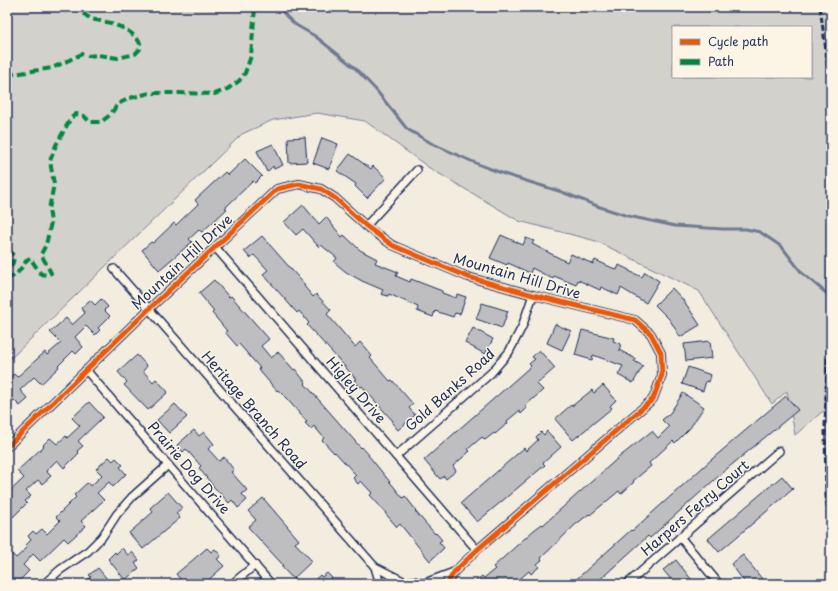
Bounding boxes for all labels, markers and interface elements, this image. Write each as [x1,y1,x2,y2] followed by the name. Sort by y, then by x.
[672,26,812,78] legend
[708,32,769,50] text: Cycle path
[708,52,734,70] text: Path
[126,209,237,314] street label: Mountain Hill Drive
[451,247,583,304] street label: Mountain Hill Drive
[400,343,499,436] street label: Gold Banks Road
[197,346,312,473] street label: Heritage Branch Road
[322,352,391,428] street label: Higley Drive
[143,417,236,519] street label: Prairie Dog Drive
[636,454,754,561] street label: Harpers Ferry Court

